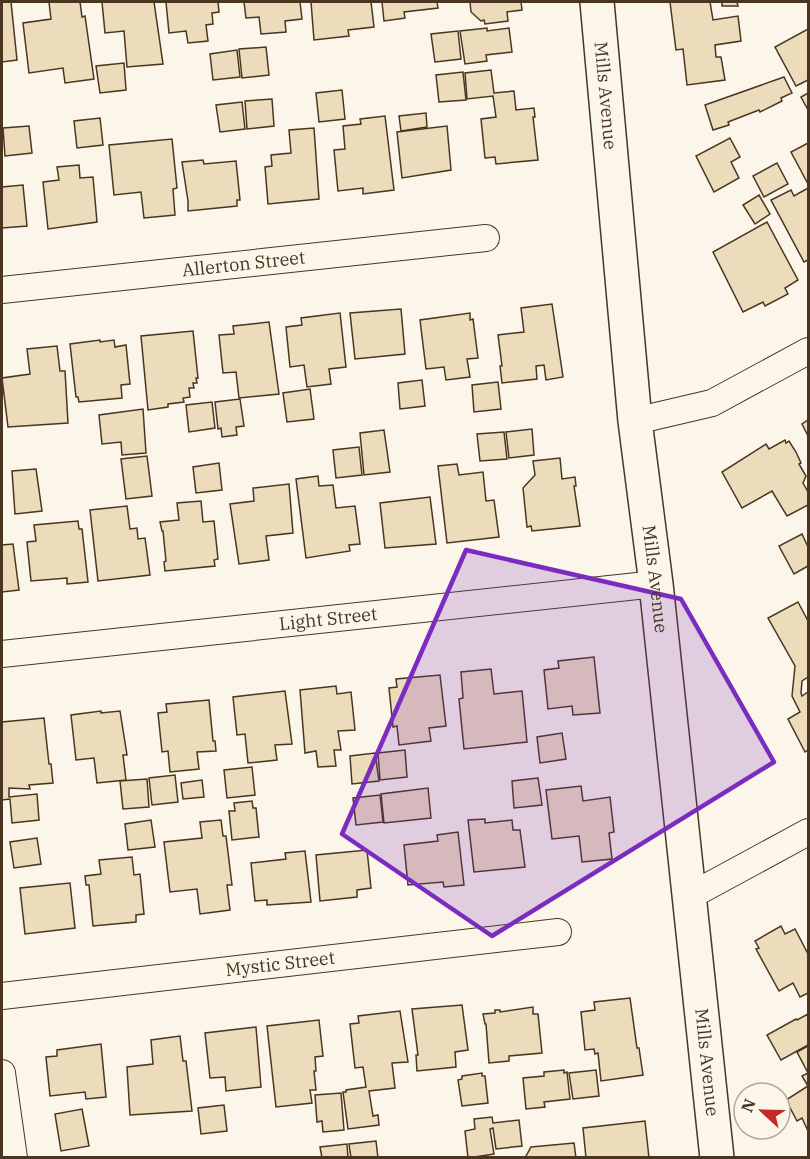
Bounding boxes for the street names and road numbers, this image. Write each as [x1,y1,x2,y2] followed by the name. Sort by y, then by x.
[590,41,622,151] street label: Mills Avenue
[181,246,306,282] street label: Allerton Street
[638,524,673,634] street label: Mills Avenue
[278,602,378,635] street label: Light Street
[224,946,336,981] street label: Mystic Street
[690,1007,724,1117] street label: Mills Avenue

